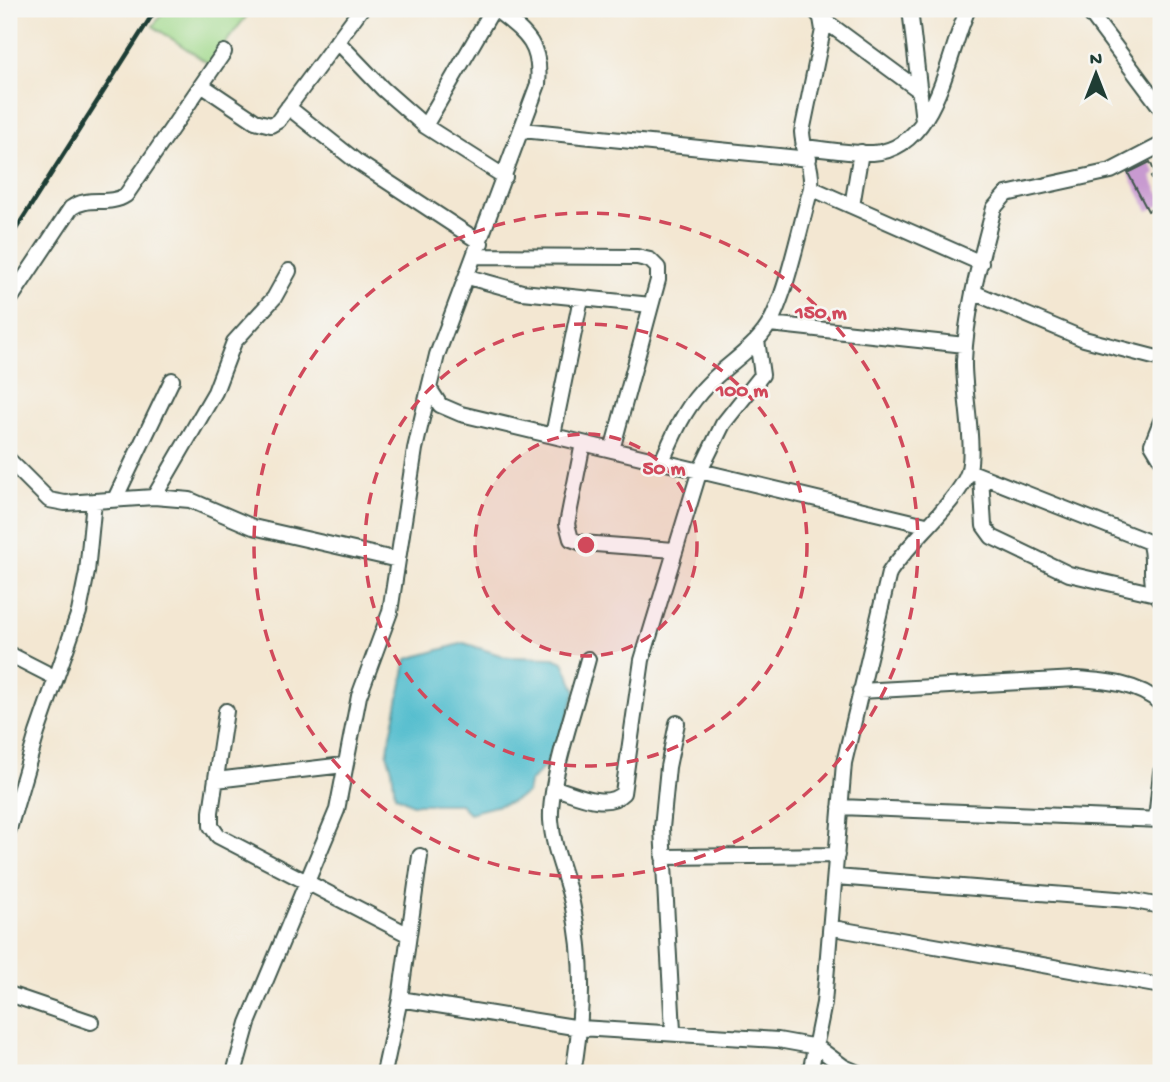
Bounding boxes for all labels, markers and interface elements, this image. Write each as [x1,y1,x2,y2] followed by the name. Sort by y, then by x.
[1062,38,1132,108] north arrow
[1090,49,1102,72] text: N
[794,302,847,327] text: 150 m
[715,380,768,405] text: 100 m
[643,458,686,483] text: 50 m
[574,533,598,557] centre of rings

